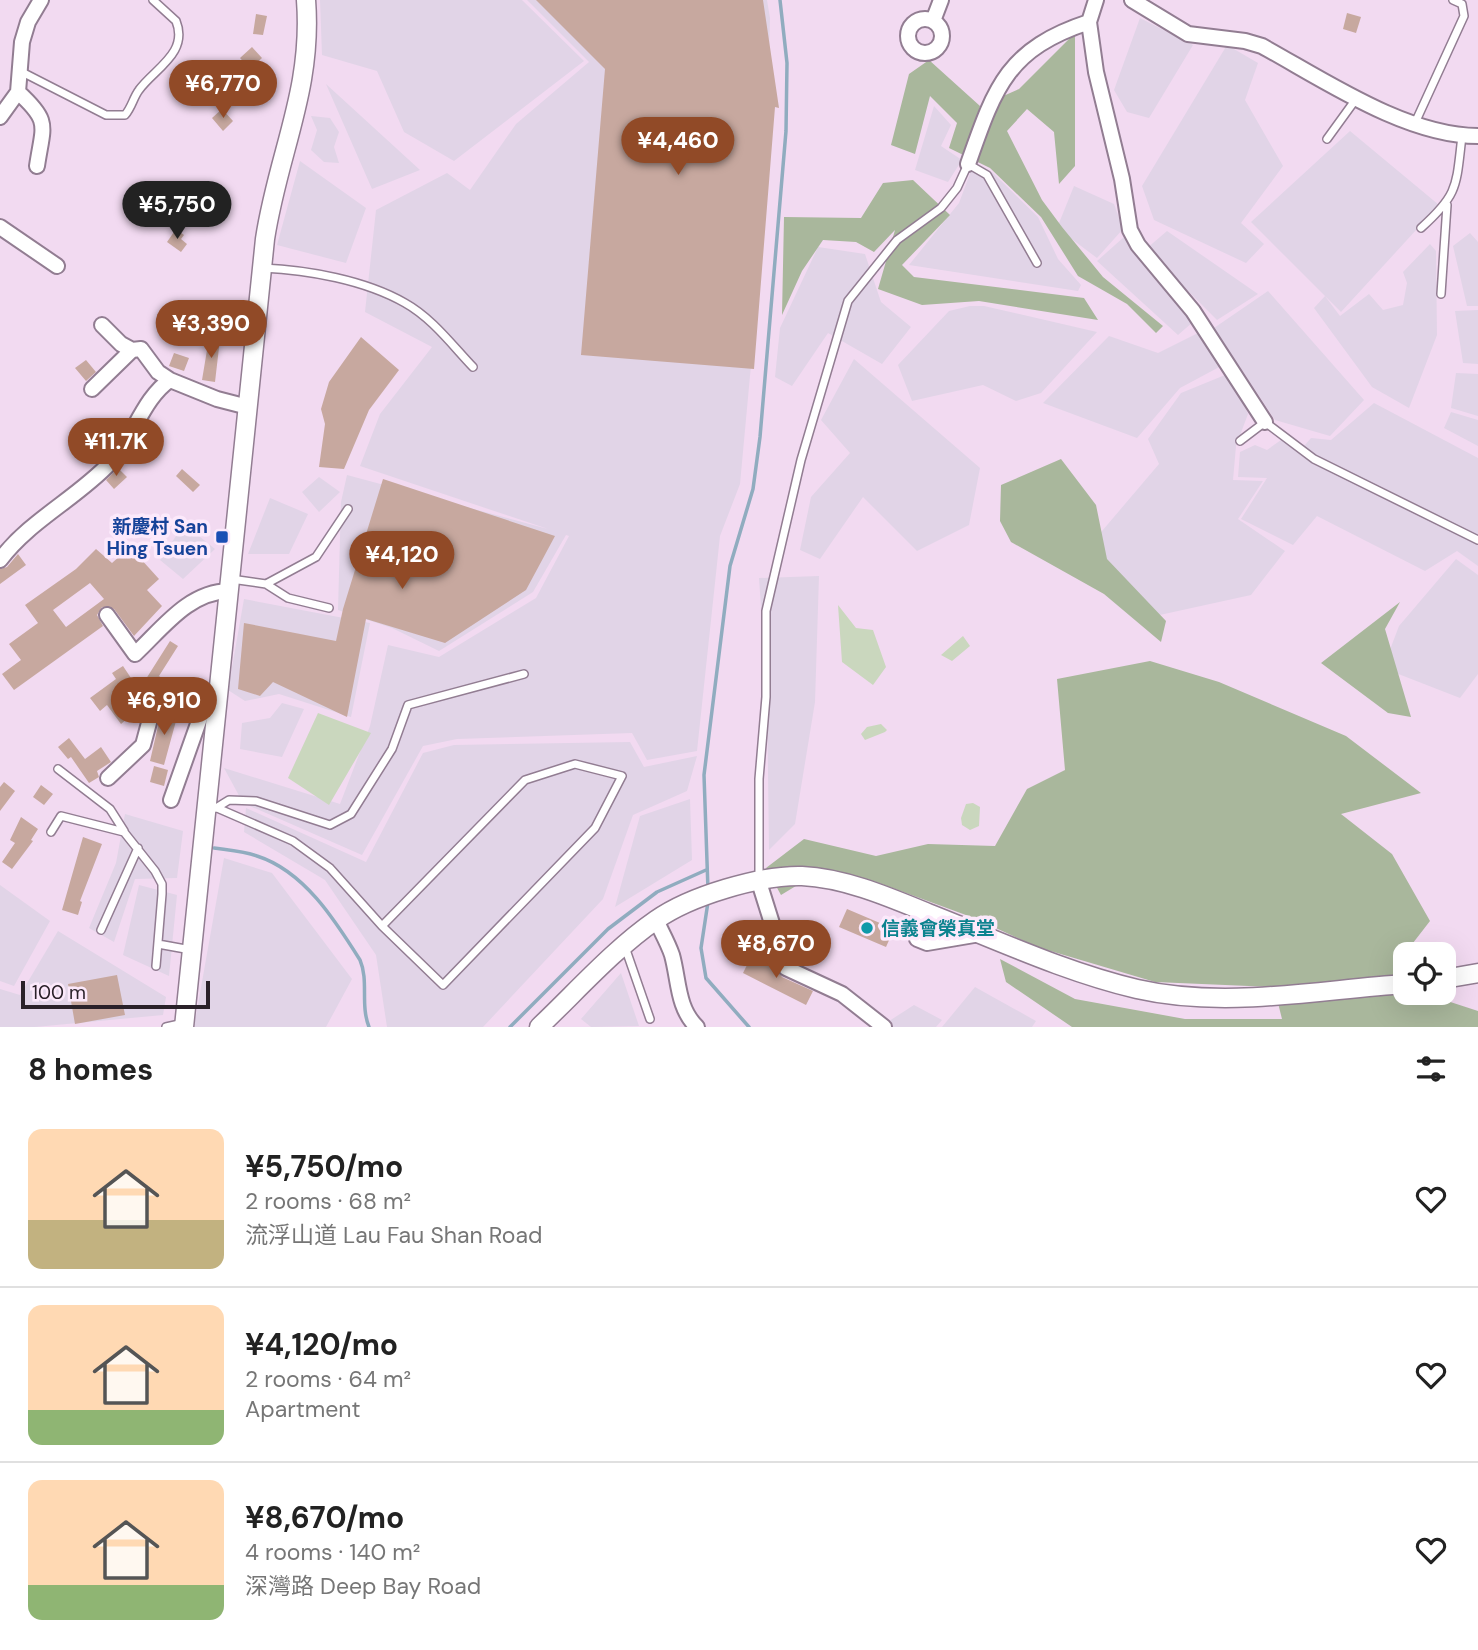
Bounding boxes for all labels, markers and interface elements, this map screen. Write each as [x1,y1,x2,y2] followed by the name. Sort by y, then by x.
[166,60,280,120] pin: ¥6,770
[185,68,261,98] text: ¥6,770
[621,118,735,177] pin: ¥4,460
[637,125,719,155] text: ¥4,460
[120,182,234,241] pin: ¥5,750
[138,189,216,219] text: ¥5,750
[154,300,268,360] pin: ¥3,390
[172,308,250,338] text: ¥3,390
[59,419,173,478] pin: ¥11.7K
[84,426,148,456] text: ¥11.7K
[107,514,208,561] place label: 新慶村 San Hing Tsuen
[214,529,230,545] marker: 新慶村 San Hing Tsuen
[345,532,459,591] pin: ¥4,120
[365,539,439,569] text: ¥4,120
[107,678,221,737] pin: ¥6,910
[127,685,201,715] text: ¥6,910
[881,916,995,941] place label: 信義會榮真堂
[719,920,833,980] pin: ¥8,670
[859,920,875,936] marker: 信義會榮真堂
[737,928,815,958] text: ¥8,670
[1393,942,1456,1005] map controls
[1393,942,1456,1005] button: locate
[21,978,210,1010] scale bar
[32,980,86,1005] text: 100 m
[28,1050,153,1089] text: 8 homes
[1412,1050,1450,1088] icon: filters
[245,1147,403,1186] text: ¥5,750/mo
[84,1157,168,1241] icon: home
[1412,1180,1450,1218] icon: heart
[245,1186,411,1216] text: 2 rooms · 68 m²
[245,1220,542,1250] text: 流浮山道 Lau Fau Shan Road
[245,1325,398,1364] text: ¥4,120/mo
[84,1333,168,1417] icon: home
[1412,1356,1450,1394] icon: heart
[245,1364,411,1394] text: 2 rooms · 64 m²
[245,1394,360,1424] text: Apartment
[245,1498,404,1537] text: ¥8,670/mo
[84,1508,168,1592] icon: home
[1412,1531,1450,1569] icon: heart
[245,1537,420,1567] text: 4 rooms · 140 m²
[245,1571,481,1601] text: 深灣路 Deep Bay Road

